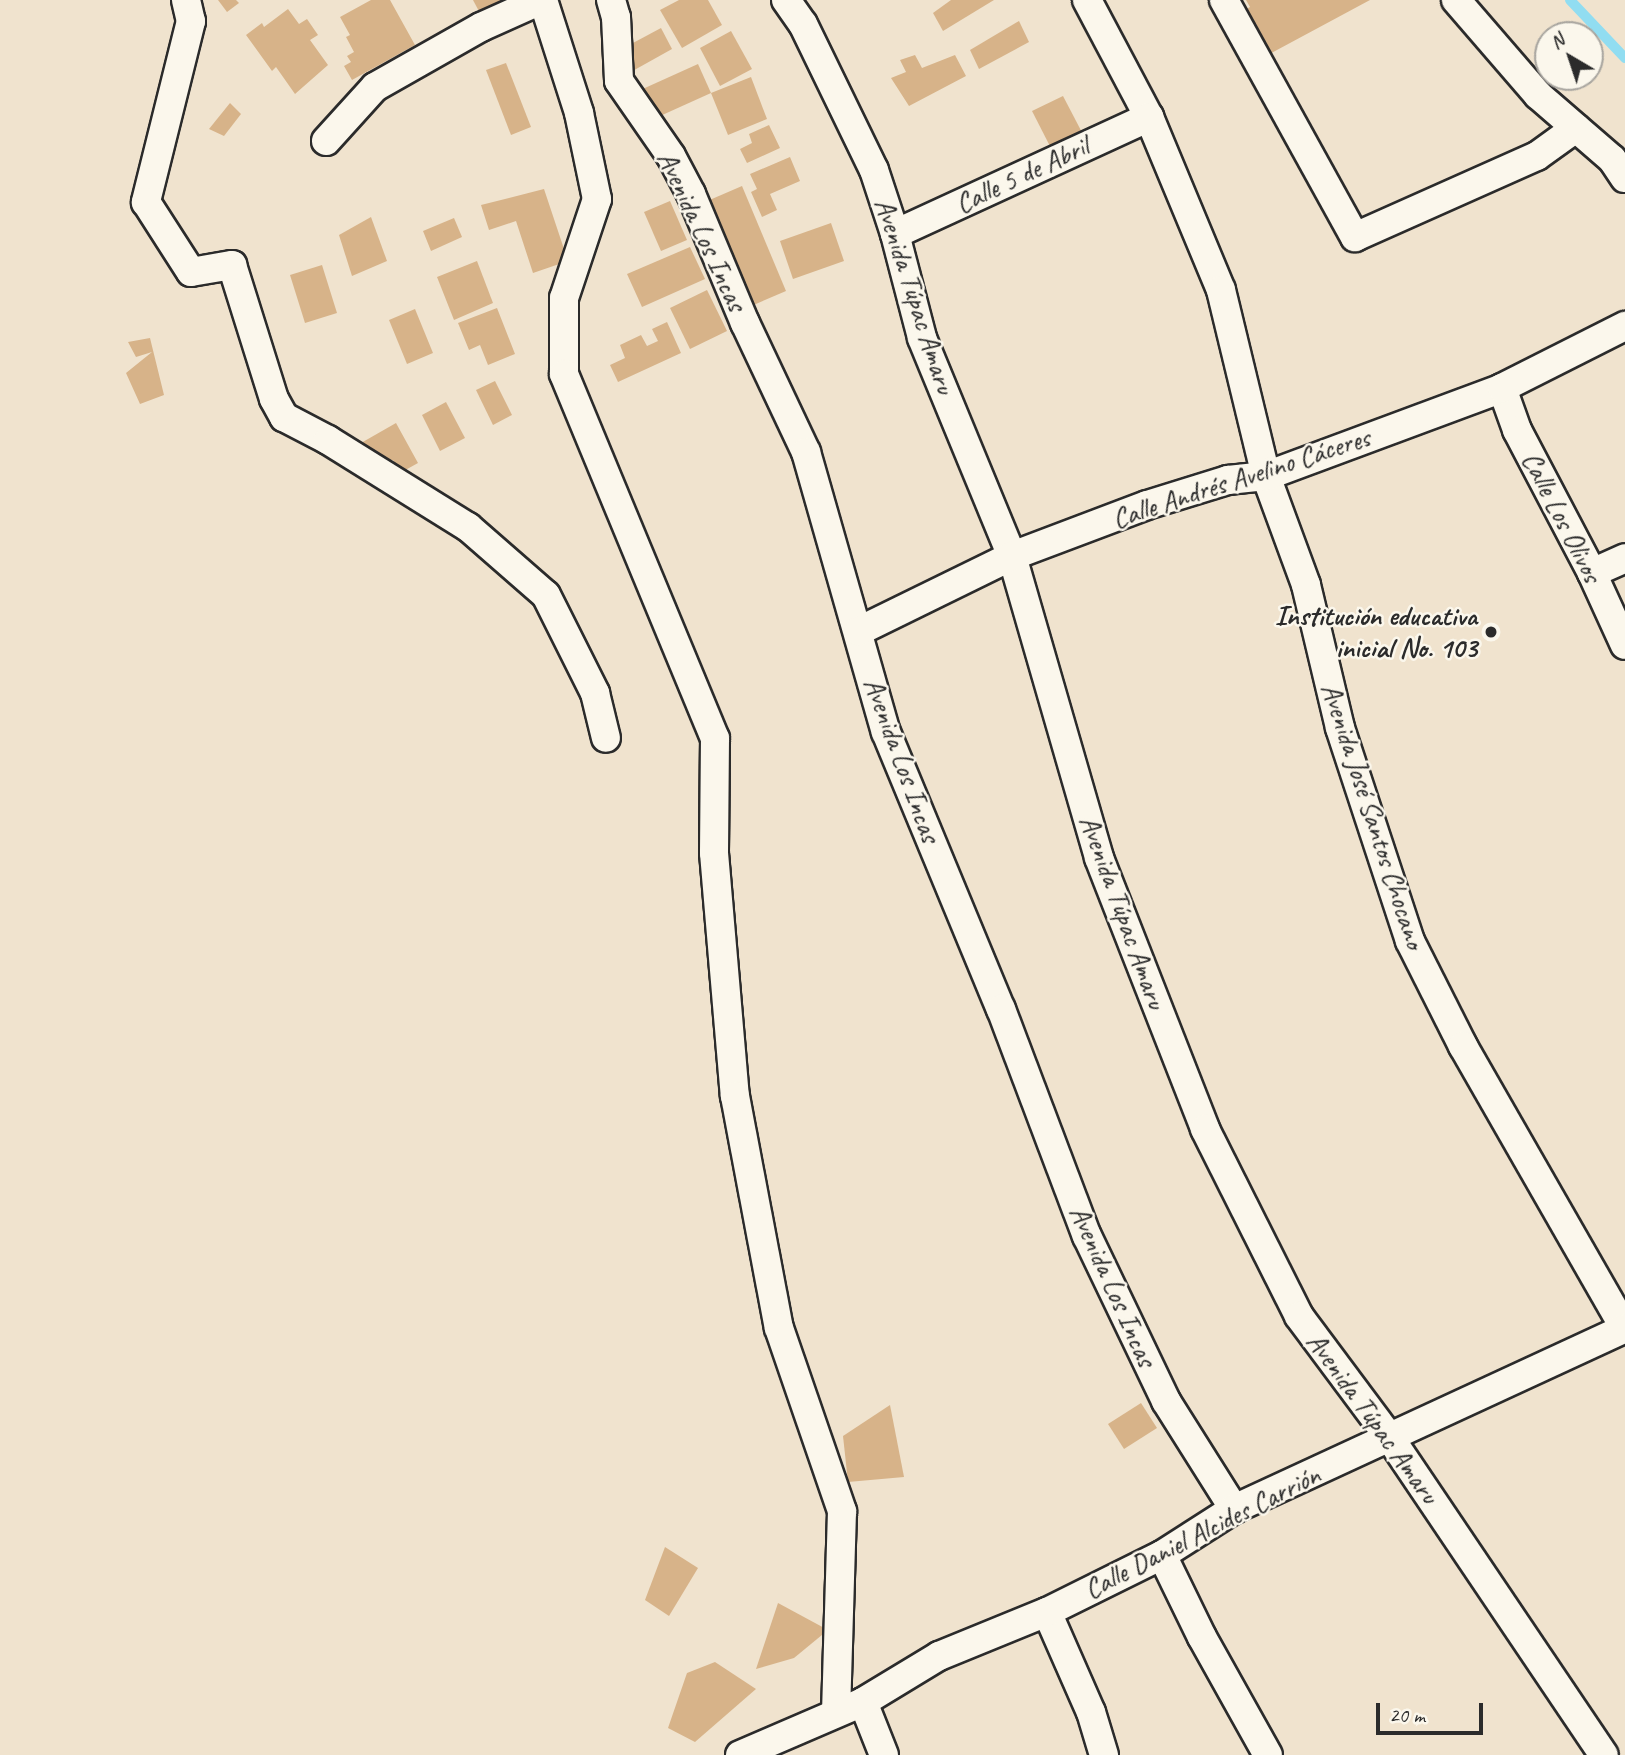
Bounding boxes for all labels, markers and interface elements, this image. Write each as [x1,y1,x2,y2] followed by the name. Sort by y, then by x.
[1534,21,1604,91] north arrow
[1545,28,1569,54] text: N
[950,129,1094,221] street label: Calle 5 de Abril
[650,146,754,316] street label: Avenida Los Incas
[867,194,963,398] street label: Avenida Túpac Amaru
[1108,421,1374,535] street label: Calle Andrés Avelino Cáceres
[1515,446,1609,588] street label: Calle Los Olivos
[1275,599,1477,665] place label: Institución educativa inicial No. 103
[1483,624,1499,640] marker: Institución educativa inicial No. 103
[857,673,947,847] street label: Avenida Los Incas
[1314,679,1432,953] street label: Avenida José Santos Chocano
[1072,810,1174,1014] street label: Avenida Túpac Amaru
[1063,1200,1163,1372] street label: Avenida Los Incas
[1299,1325,1447,1511] street label: Avenida Túpac Amaru
[1078,1458,1326,1606] street label: Calle Daniel Alcides Carrión
[1380,1688,1487,1732] scale bar
[1389,1702,1425,1728] text: 20 m

